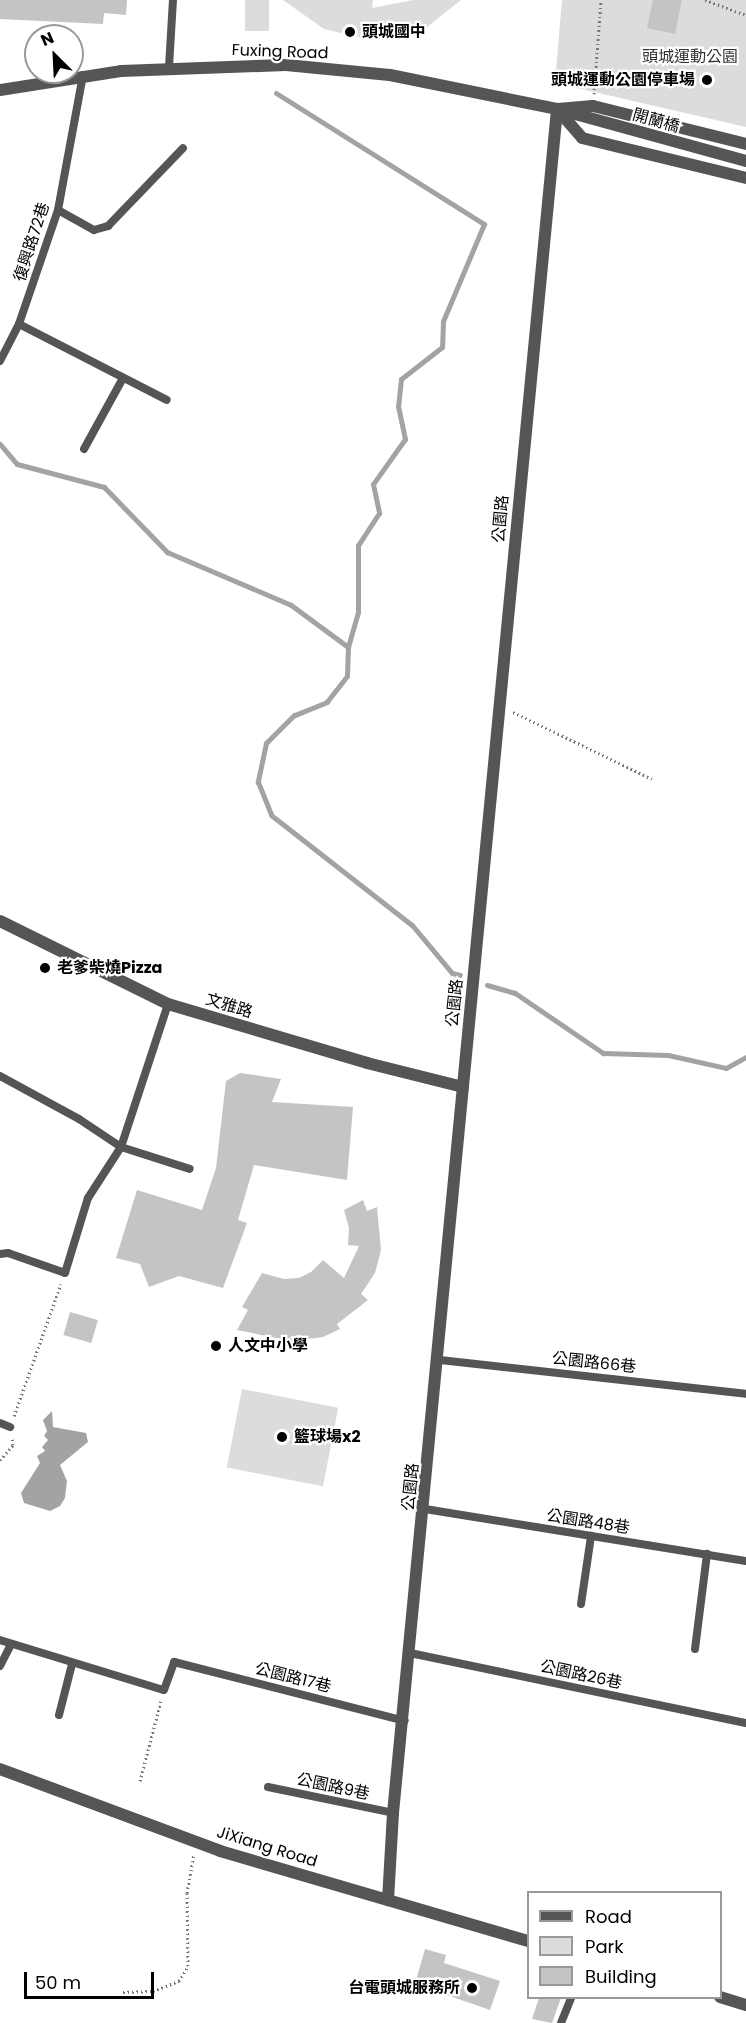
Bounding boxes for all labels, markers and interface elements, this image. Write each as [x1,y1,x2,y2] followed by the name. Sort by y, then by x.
[362,22,426,42] place label: 頭城國中
[24,24,84,84] north arrow
[343,25,357,39] marker: 頭城國中
[37,26,57,52] text: N
[231,41,329,63] street label: Fuxing Road
[642,47,738,67] park label: 頭城運動公園
[551,70,695,90] place label: 頭城運動公園停車場
[700,73,714,87] marker: 頭城運動公園停車場
[630,105,682,137] street label: 開蘭橋
[10,200,54,284] street label: 復興路72巷
[489,494,513,544] street label: 公園路
[57,958,162,978] place label: 老爹柴燒Pizza
[38,961,52,975] marker: 老爹柴燒Pizza
[443,978,467,1028] street label: 公園路
[203,990,255,1022] street label: 文雅路
[228,1336,308,1356] place label: 人文中小學
[209,1339,223,1353] marker: 人文中小學
[551,1349,637,1377] street label: 公園路66巷
[294,1427,361,1447] place label: 籃球場x2
[275,1430,289,1444] marker: 籃球場x2
[399,1462,423,1512] street label: 公園路
[545,1506,631,1538] street label: 公園路48巷
[538,1657,624,1693] street label: 公園路26巷
[253,1659,333,1697] street label: 公園路17巷
[295,1770,371,1804] street label: 公園路9巷
[214,1823,320,1871] street label: JiXiang Road
[527,1891,722,1999] legend
[585,1904,632,1929] text: Road
[585,1934,624,1959] text: Park
[27,1960,158,1998] scale bar
[585,1964,657,1989] text: Building
[35,1970,81,1995] text: 50 m
[348,1978,460,1998] place label: 台電頭城服務所
[465,1981,479,1995] marker: 台電頭城服務所

